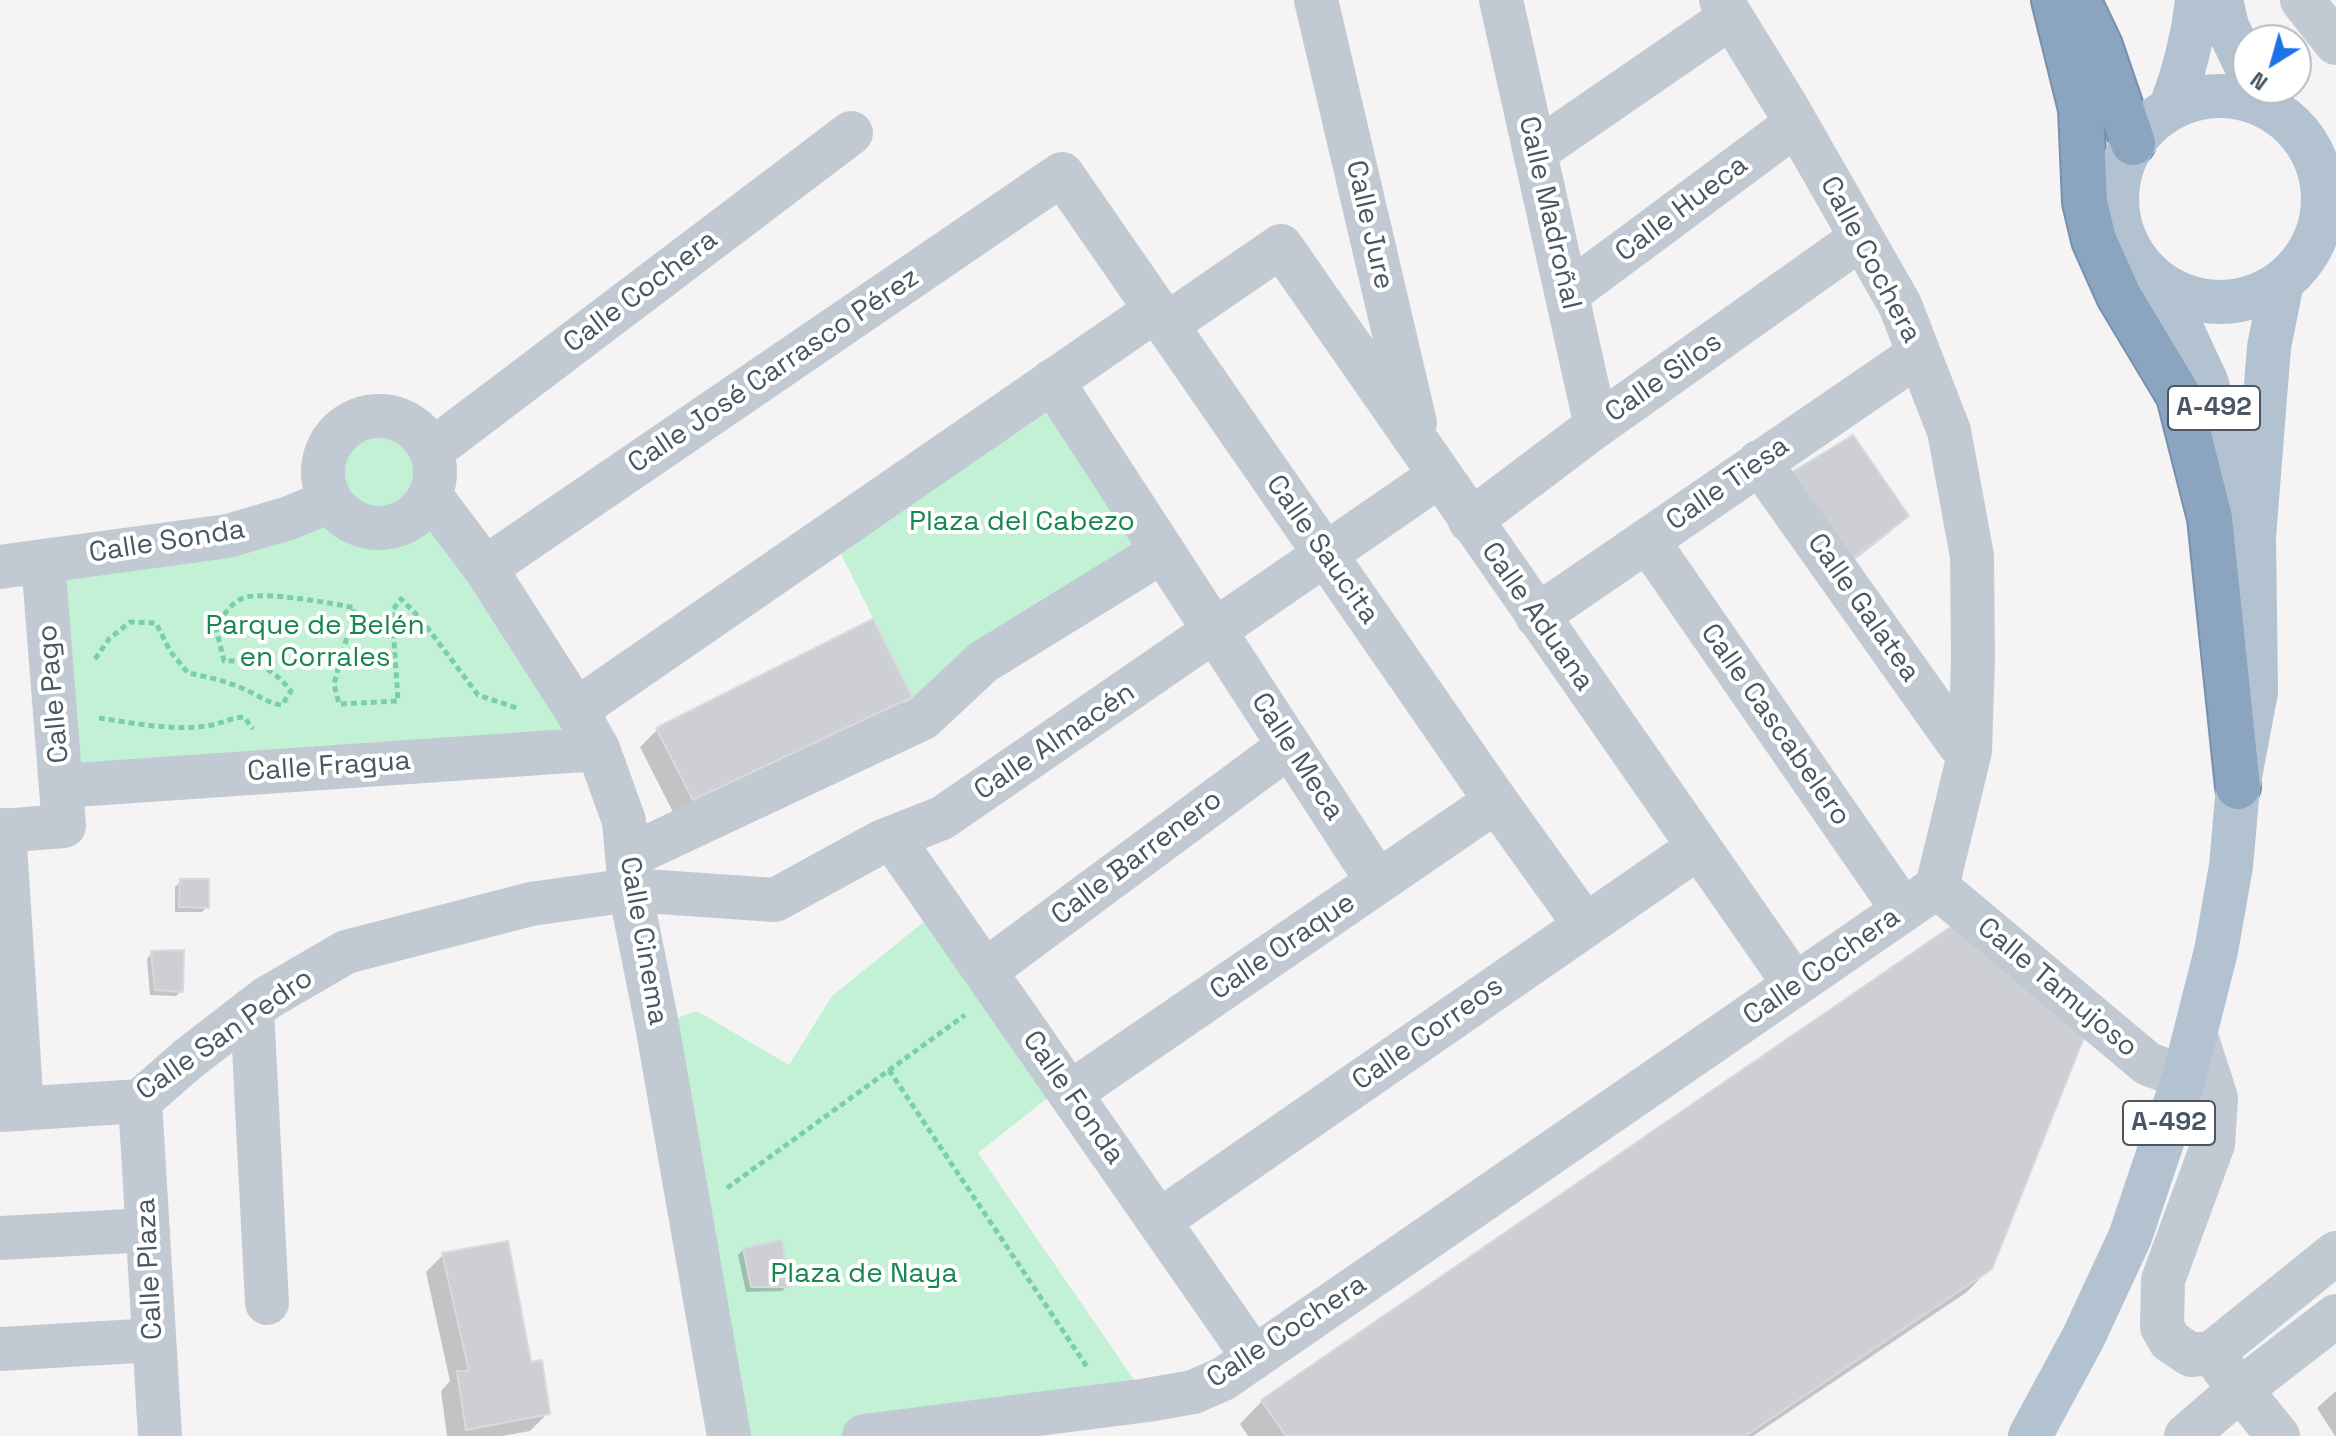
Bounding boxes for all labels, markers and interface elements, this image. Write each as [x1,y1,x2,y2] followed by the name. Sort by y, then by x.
[2232,24,2312,104] north arrow
[2244,66,2273,97] text: N
[1510,113,1588,313] street label: Calle Madroñal
[1609,148,1755,270] street label: Calle Hueca
[1338,157,1400,293] street label: Calle Jure
[1812,171,1928,349] street label: Calle Cochera
[558,223,724,361] street label: Calle Cochera
[622,261,926,481] street label: Calle José Carrasco Pérez
[1599,326,1729,430] street label: Calle Silos
[2168,386,2260,430] road number: A-492
[1660,430,1796,538] street label: Calle Tiesa
[1258,469,1386,631] street label: Calle Saucita
[909,505,1135,539] park label: Plaza del Cabezo
[87,513,247,571] street label: Calle Sonda
[1800,527,1926,689] street label: Calle Galatea
[1473,536,1601,698] street label: Calle Aduana
[205,609,425,675] park label: Parque de Belén en Corrales
[1693,618,1857,832] street label: Calle Cascabelero
[31,623,77,765] street label: Calle Pago
[968,676,1142,808] street label: Calle Almacén
[1243,687,1351,827] street label: Calle Meca
[246,745,412,789] street label: Calle Fragua
[1045,783,1229,933] street label: Calle Barrenero
[612,854,674,1028] street label: Calle Cinema
[1204,886,1362,1008] street label: Calle Oraque
[1737,901,1907,1033] street label: Calle Cochera
[1970,911,2144,1065] street label: Calle Tamujoso
[130,962,320,1108] street label: Calle San Pedro
[1346,970,1510,1098] street label: Calle Correos
[1015,1025,1131,1171] street label: Calle Fonda
[2123,1101,2215,1145] road number: A-492
[130,1197,170,1341] street label: Calle Plaza
[771,1257,957,1291] park label: Plaza de Naya
[1201,1268,1373,1396] street label: Calle Cochera

